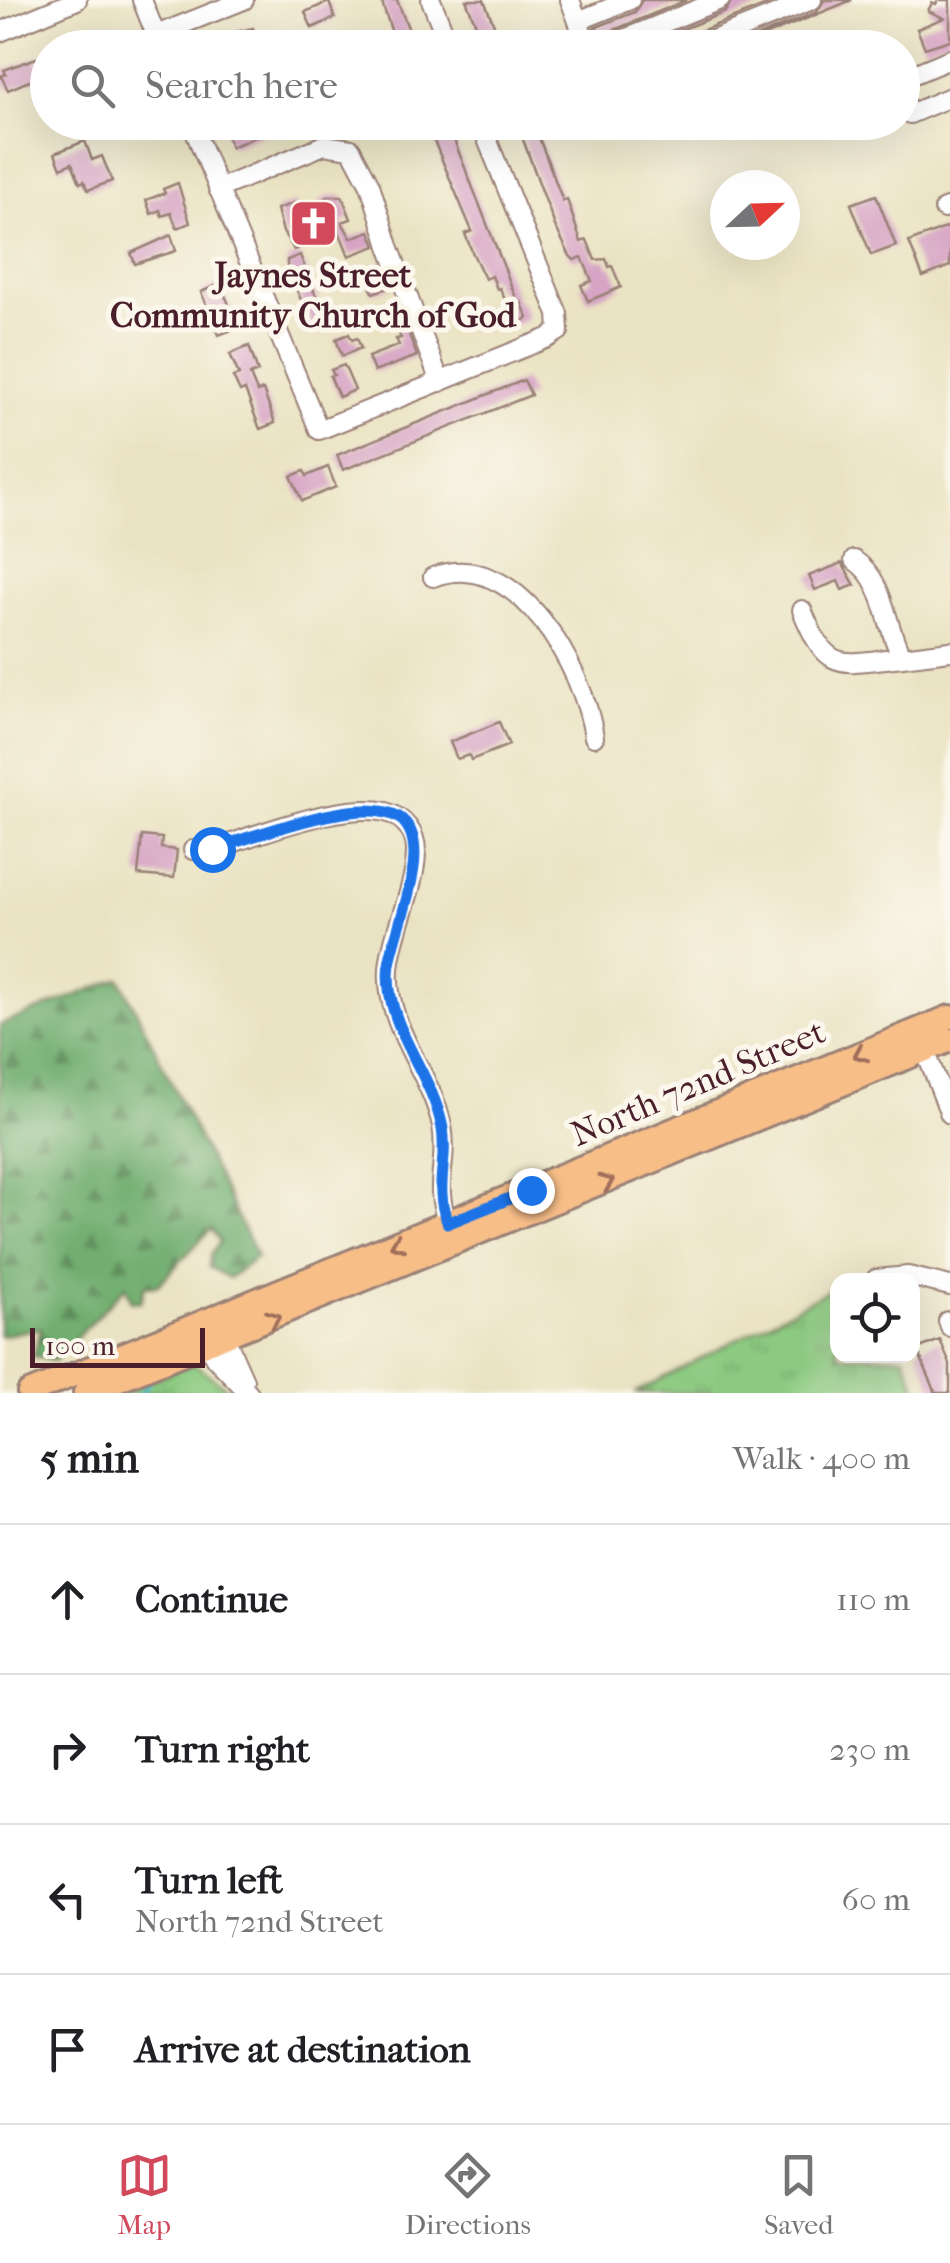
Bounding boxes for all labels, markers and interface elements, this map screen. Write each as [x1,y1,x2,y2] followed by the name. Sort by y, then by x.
[30,30,920,140] search box
[65,58,120,113] icon: search
[145,63,338,108] text: Search here
[710,170,800,260] north arrow
[287,197,339,249] church icon: Jaynes Street Community Church of God
[110,255,517,336] place label: Jaynes Street Community Church of God
[190,827,236,873] route start
[565,1011,832,1155] street label: North 72nd Street
[852,1042,870,1062] one-way arrow
[509,1168,555,1214] route end
[597,1173,615,1193] one-way arrow
[390,1232,408,1252] one-way arrow
[830,1273,920,1363] map controls
[830,1273,920,1363] button: locate
[264,1310,281,1330] one-way arrow
[30,1323,205,1368] scale bar
[45,1329,115,1362] text: 100 m
[40,1434,139,1483] text: 5 min
[733,1440,910,1477] text: Walk · 400 m
[40,1572,95,1627] icon: ahead
[135,1577,288,1622] text: Continue
[836,1581,910,1618] text: 110 m
[40,1722,95,1777] icon: right
[135,1727,310,1772] text: Turn right
[829,1731,910,1768] text: 230 m
[135,1858,283,1903] text: Turn left
[40,1872,95,1927] icon: left
[842,1881,910,1918] text: 60 m
[135,1903,384,1940] text: North 72nd Street
[40,2022,95,2077] icon: arrive
[135,2027,471,2072] text: Arrive at destination
[117,2148,172,2241] tab: Map
[405,2148,531,2241] tab: Directions
[764,2148,833,2241] tab: Saved

